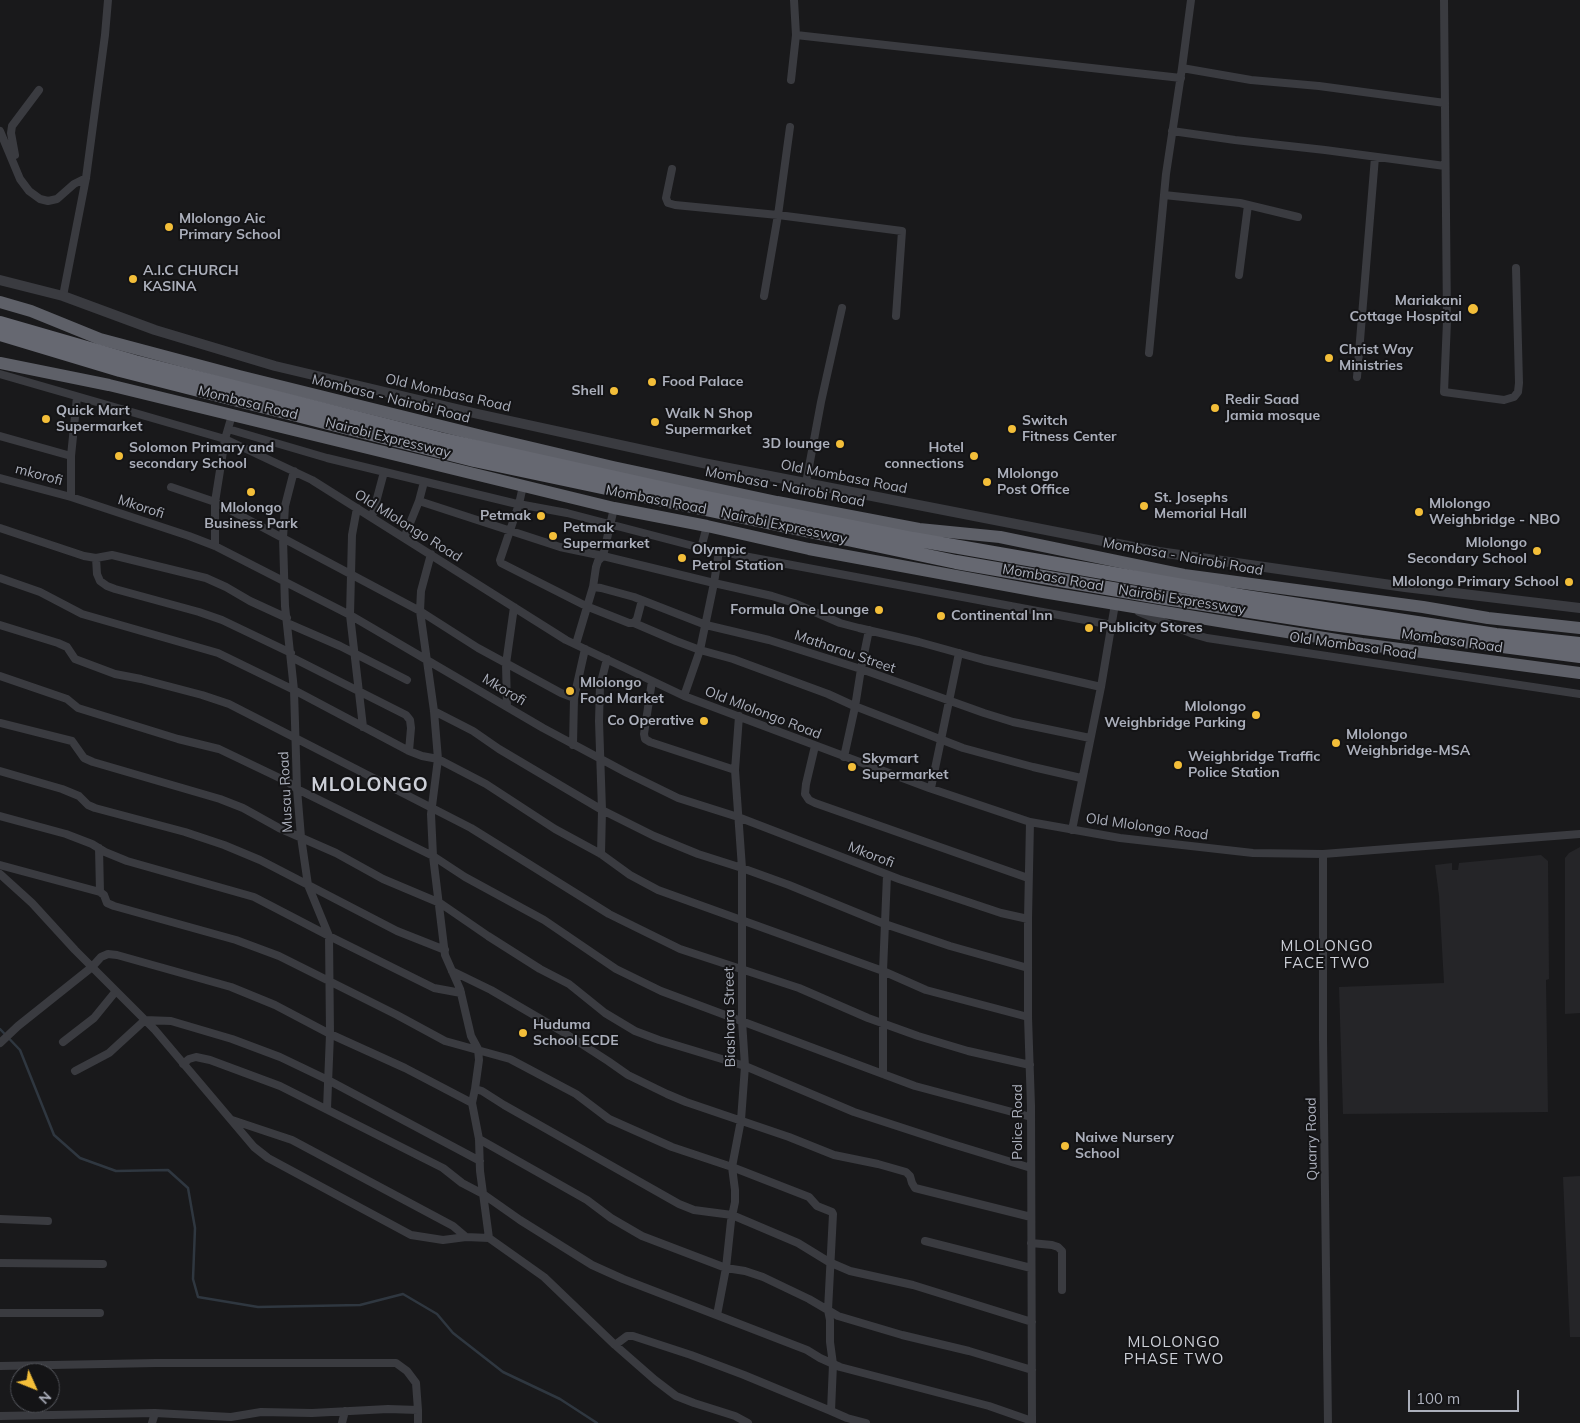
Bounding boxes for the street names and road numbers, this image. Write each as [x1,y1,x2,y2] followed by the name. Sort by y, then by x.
[383,370,513,416] street label: Old Mombasa Road
[310,371,472,427] street label: Mombasa - Nairobi Road
[196,382,300,424] street label: Mombasa Road
[323,414,453,462] street label: Nairobi Expressway
[779,456,909,498] street label: Old Mombasa Road
[14,461,64,489] street label: mkorofi
[704,463,866,511] street label: Mombasa - Nairobi Road
[604,482,708,518] street label: Mombasa Road
[351,486,465,566] street label: Old Mlolongo Road
[116,492,166,522] street label: Mkorofi
[719,504,849,548] street label: Nairobi Expressway
[1101,535,1265,579] street label: Mombasa - Nairobi Road
[1001,561,1105,595] street label: Mombasa Road
[1117,582,1247,618] street label: Nairobi Expressway
[1400,626,1504,656] street label: Mombasa Road
[792,627,898,677] street label: Matharau Street
[1288,629,1418,663] street label: Old Mombasa Road
[479,670,529,710] street label: Mkorofi
[702,683,824,743] street label: Old Mlolongo Road
[275,751,297,833] street label: Musau Road
[1085,810,1209,844] street label: Old Mlolongo Road
[846,839,896,871] street label: Mkorofi
[721,967,739,1067] street label: Biashara Street
[1010,1084,1026,1160] street label: Police Road
[1303,1097,1321,1181] street label: Quarry Road

